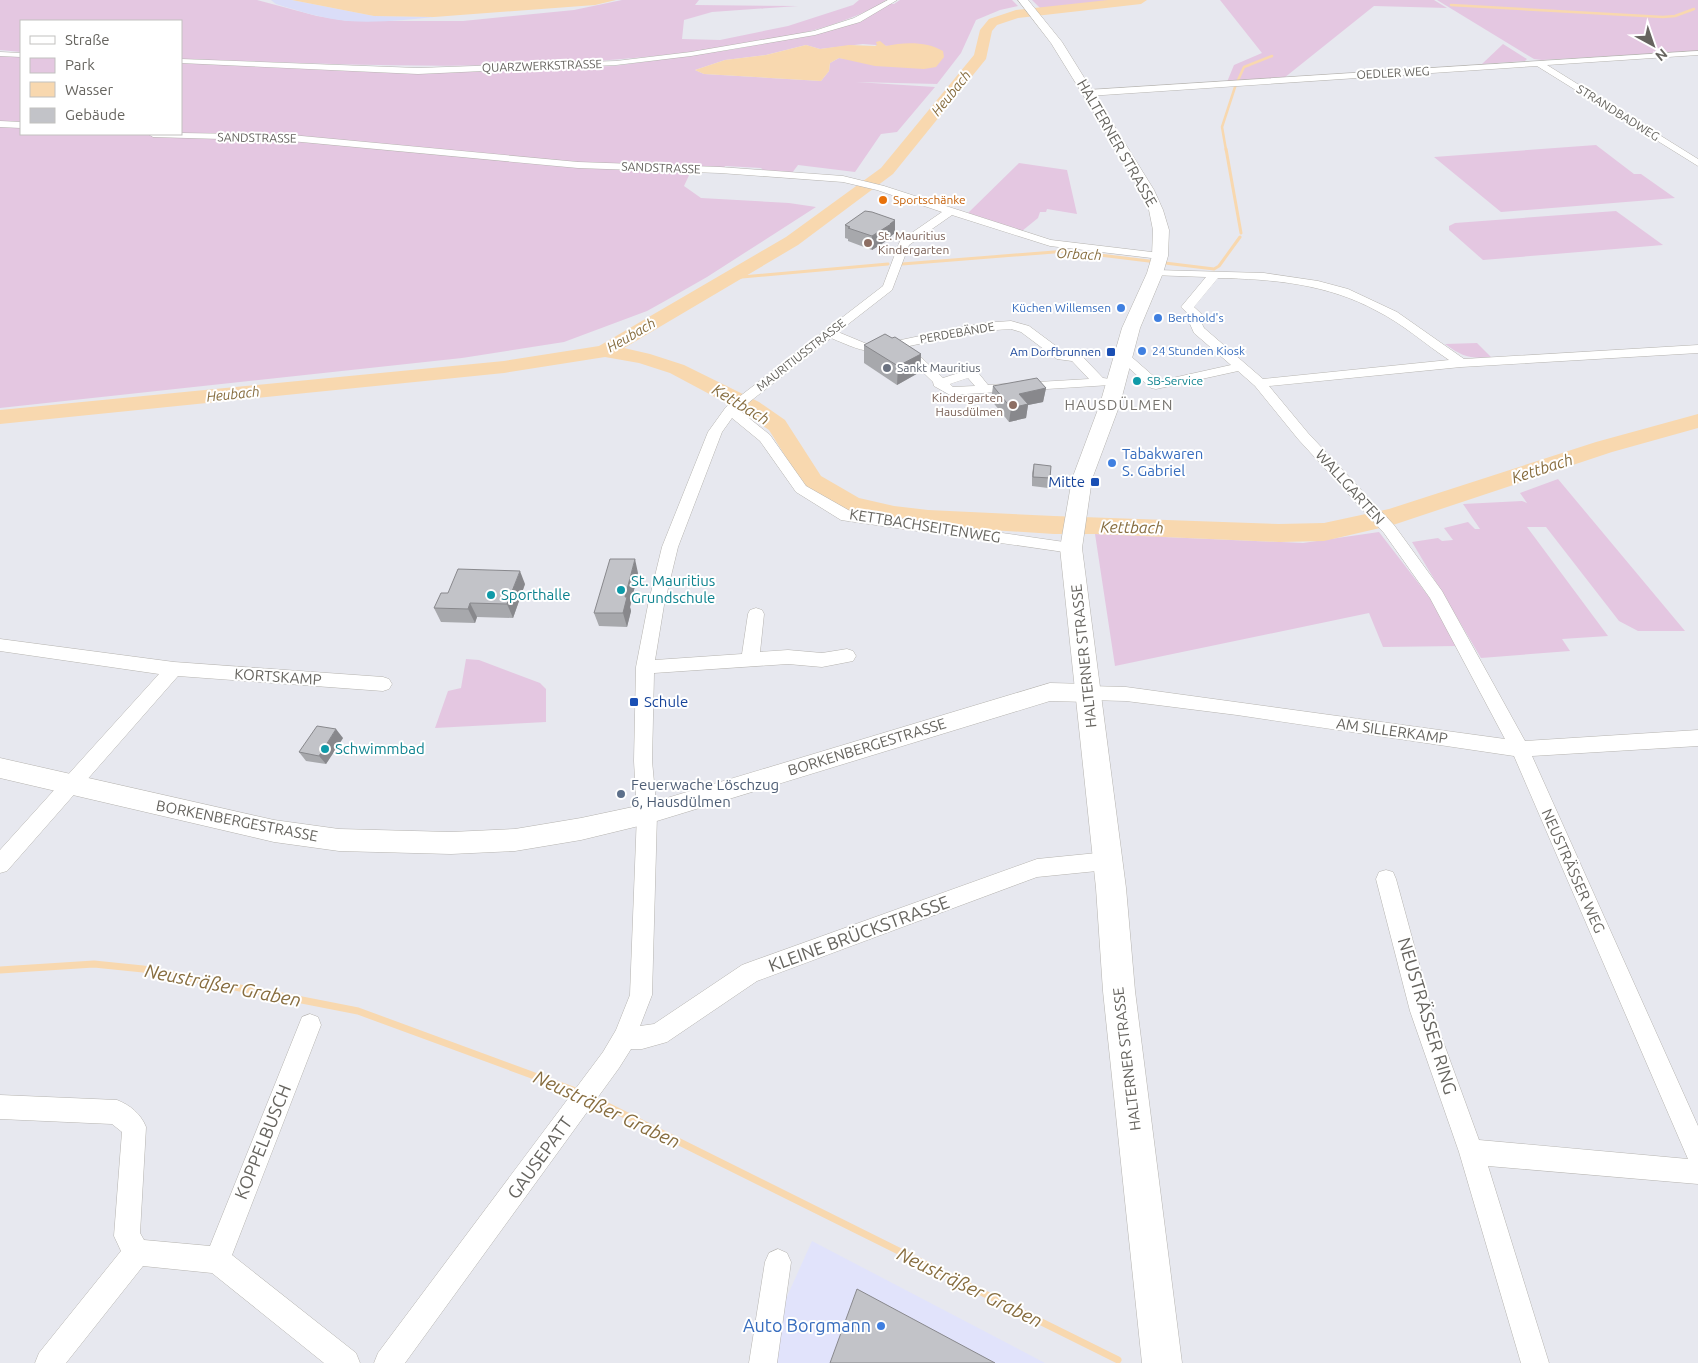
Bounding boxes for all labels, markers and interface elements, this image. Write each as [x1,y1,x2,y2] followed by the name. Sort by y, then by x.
[20,20,182,135] legend
[1628,20,1678,70] north arrow
[65,31,109,48] text: Straße
[1652,45,1671,64] text: N
[65,56,95,73] text: Park
[482,57,603,74] street label: QUARZWERKSTRASSE
[1356,64,1430,81] street label: OEDLER WEG
[928,67,974,119] water label: Heubach
[1074,76,1161,210] street label: HALTERNER STRASSE
[65,81,114,98] text: Wasser
[1575,82,1662,143] street label: STRANDBADWEG
[65,106,125,123] text: Gebäude
[217,130,297,145] street label: SANDSTRASSE
[621,160,701,175] street label: SANDSTRASSE
[893,193,966,206] place label: Sportschänke
[877,194,889,206] marker: Sportschänke
[878,229,949,256] place label: St. Mauritius Kindergarten
[862,237,874,249] marker: St. Mauritius Kindergarten
[1056,245,1102,263] water label: Orbach
[1012,301,1111,314] place label: Küchen Willemsen
[1115,302,1127,314] marker: Küchen Willemsen
[1168,311,1224,324] place label: Berthold's
[1152,312,1164,324] marker: Berthold's
[604,315,658,355] water label: Heubach
[754,316,848,393] street label: MAURITIUSSTRASSE
[918,319,996,345] street label: PERDEBÄNDE
[1152,344,1245,357] place label: 24 Stunden Kiosk
[1010,345,1101,358] place label: Am Dorfbrunnen
[1136,345,1148,357] marker: 24 Stunden Kiosk
[1105,346,1117,358] marker: Am Dorfbrunnen
[897,361,980,374] place label: Sankt Mauritius
[881,362,893,374] marker: Sankt Mauritius
[1147,374,1203,387] place label: SB-Service
[1131,375,1143,387] marker: SB-Service
[709,380,773,428] water label: Kettbach
[206,383,260,405] water label: Heubach
[932,391,1003,418] place label: Kindergarten Hausdülmen
[1065,396,1173,413] district label: HAUSDÜLMEN
[1007,399,1019,411] marker: Kindergarten Hausdülmen
[1122,445,1203,479] place label: Tabakwaren S. Gabriel
[1312,446,1388,528] street label: WALLGARTEN
[1509,450,1575,486] water label: Kettbach
[1106,457,1118,469] marker: Tabakwaren S. Gabriel
[1048,473,1085,490] place label: Mitte
[1089,476,1101,488] marker: Mitte
[848,505,1002,546] street label: KETTBACHSEITENWEG
[1100,517,1164,537] water label: Kettbach
[631,572,715,606] place label: St. Mauritius Grundschule
[1067,583,1100,729] street label: HALTERNER STRASSE
[615,584,627,596] marker: St. Mauritius Grundschule
[501,586,570,603] place label: Sporthalle
[485,589,497,601] marker: Sporthalle
[234,665,322,688] street label: KORTSKAMP
[644,693,688,710] place label: Schule
[628,696,640,708] marker: Schule
[786,714,948,779] street label: BORKENBERGESTRASSE
[1335,714,1449,747] street label: AM SILLERKAMP
[335,740,425,757] place label: Schwimmbad
[319,743,331,755] marker: Schwimmbad
[631,776,779,810] place label: Feuerwache Löschzug 6, Hausdülmen
[615,788,627,800] marker: Feuerwache Löschzug 6, Hausdülmen
[155,796,319,845] street label: BORKENBERGESTRASSE
[1538,806,1608,936] street label: NEUSTRÄSSER WEG
[766,891,952,975] street label: KLEINE BRÜCKSTRASSE
[1395,935,1461,1097] street label: NEUSTRÄSSER RING
[143,959,303,1011] water label: Neusträßer Graben
[1109,986,1144,1132] street label: HALTERNER STRASSE
[530,1065,684,1153] water label: Neusträßer Graben
[230,1081,294,1202] street label: KOPPELBUSCH
[503,1112,576,1202] street label: GAUSEPATT
[894,1242,1046,1332] water label: Neusträßer Graben
[743,1315,871,1335] place label: Auto Borgmann
[875,1320,887,1332] marker: Auto Borgmann

